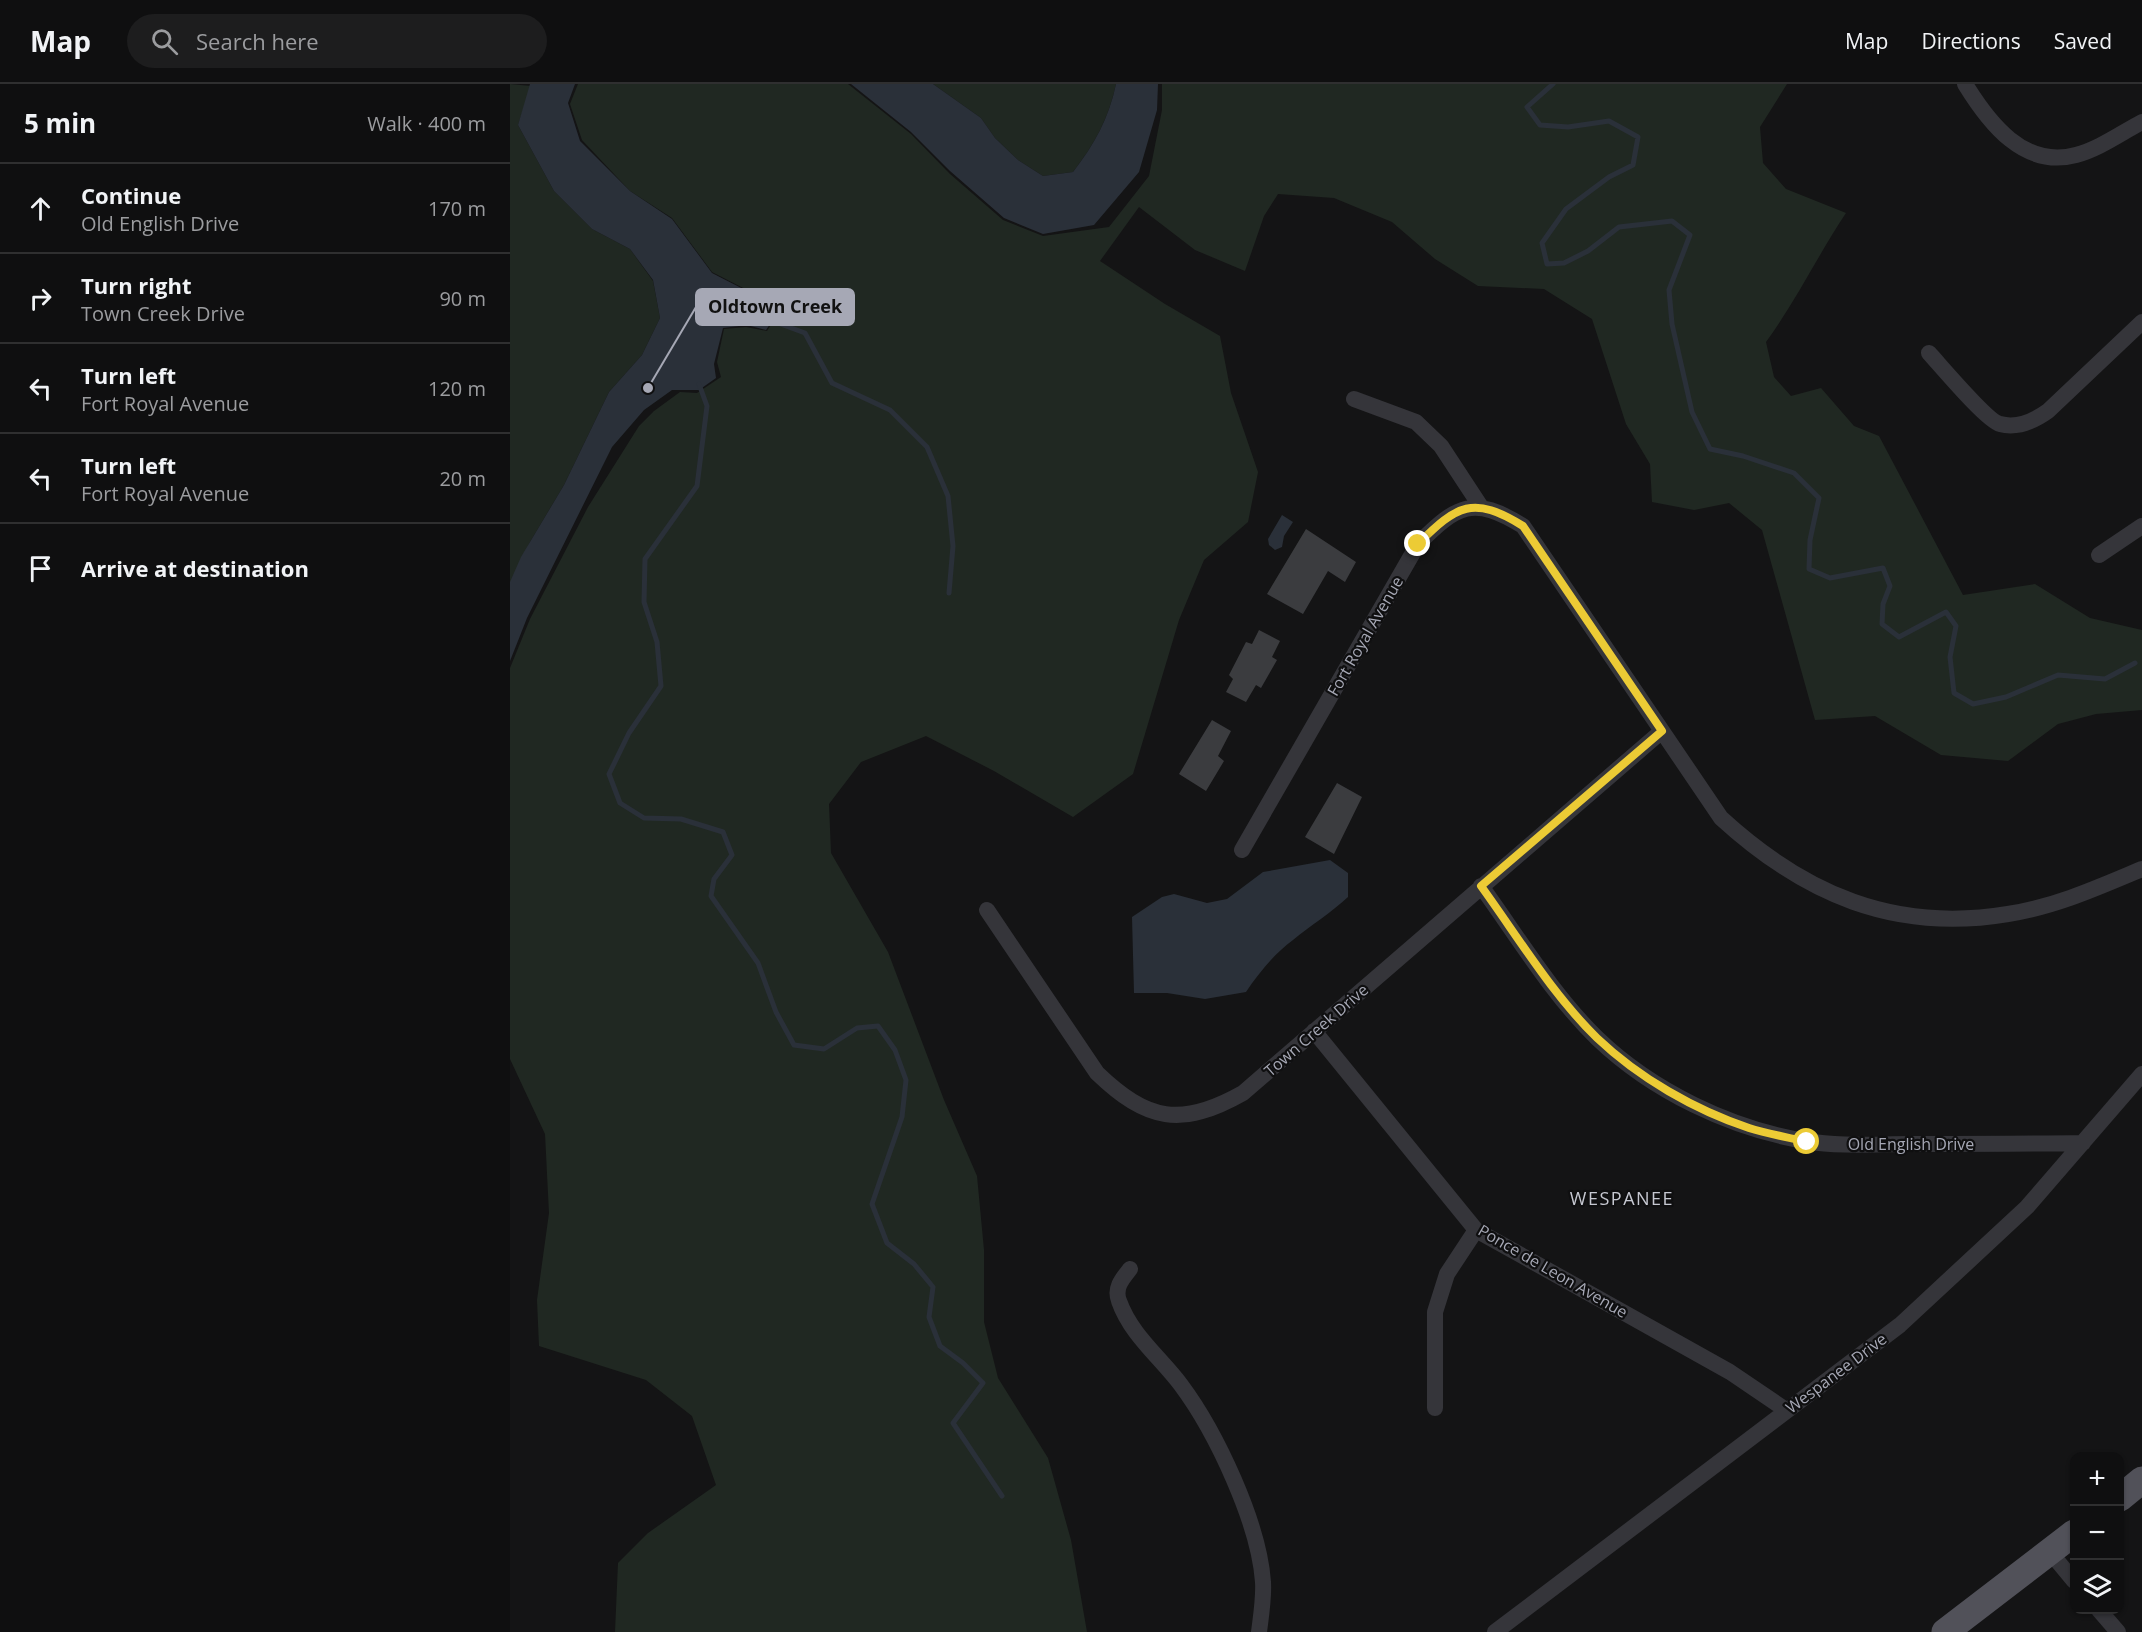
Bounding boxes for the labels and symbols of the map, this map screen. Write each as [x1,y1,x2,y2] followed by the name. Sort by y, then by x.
[696,289,854,325] callout: Oldtown Creek
[708,294,843,318] text: Oldtown Creek
[1404,530,1430,556] route end
[1322,572,1408,700] street label: Fort Royal Avenue
[1259,979,1373,1081] street label: Town Creek Drive
[1793,1128,1819,1154] route start
[1848,1133,1974,1155] street label: Old English Drive
[1570,1186,1674,1210] district label: WESPANEE
[1474,1219,1632,1323] street label: Ponce de Leon Avenue
[1781,1328,1891,1418] street label: Wespanee Drive

